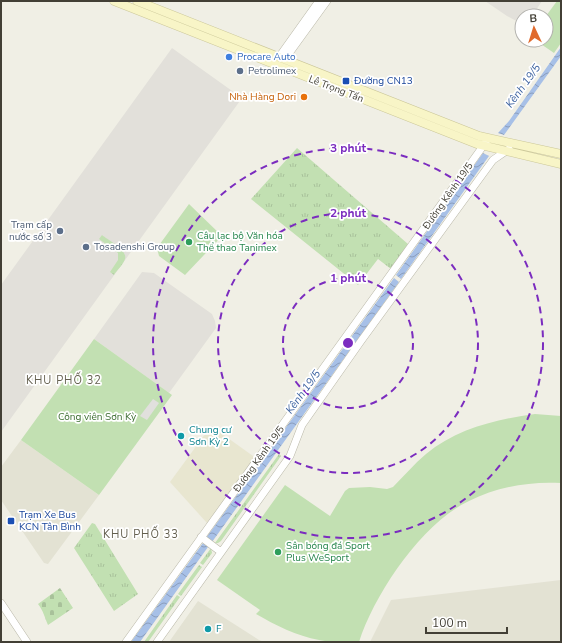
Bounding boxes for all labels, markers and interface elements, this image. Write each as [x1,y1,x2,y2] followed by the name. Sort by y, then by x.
[514,8,554,48] north arrow
[529,11,538,26] text: B
[237,50,296,64] place label: Procare Auto
[224,52,234,62] marker: Procare Auto
[502,61,544,111] water label: Kênh 19/5
[248,64,297,78] place label: Petrolimex
[235,66,245,76] marker: Petrolimex
[306,72,366,106] street label: Lê Trọng Tấn
[353,74,413,88] place label: Đường CN13
[341,76,351,86] marker: Đường CN13
[229,90,296,104] place label: Nhà Hàng Dori
[299,92,309,102] marker: Nhà Hàng Dori
[330,140,366,156] text: 3 phút
[419,160,476,233] street label: Đường Kênh 19/5
[330,205,366,221] text: 2 phút
[9,218,52,244] place label: Trạm cấp nước số 3
[55,226,65,236] marker: Trạm cấp nước số 3
[197,229,283,255] place label: Câu lạc bộ Văn hóa Thể thao Tanimex
[184,237,194,247] marker: Câu lạc bộ Văn hóa Thể thao Tanimex
[94,240,175,254] place label: Tosadenshi Group
[81,242,91,252] marker: Tosadenshi Group
[330,270,366,286] text: 1 phút
[341,336,355,350] centre of rings
[282,367,324,417] water label: Kênh 19/5
[26,371,102,388] district label: KHU PHỐ 32
[58,410,137,424] park label: Công viên Sơn Kỳ
[189,423,233,449] place label: Chung cư Sơn Kỳ 2
[230,423,288,496] street label: Đường Kênh 19/5
[176,431,186,441] marker: Chung cư Sơn Kỳ 2
[19,508,81,534] place label: Trạm Xe Bus KCN Tân Bình
[6,516,16,526] marker: Trạm Xe Bus KCN Tân Bình
[103,525,179,542] district label: KHU PHỐ 33
[286,539,370,565] place label: Sân bóng đá Sport Plus WeSport
[273,547,283,557] marker: Sân bóng đá Sport Plus WeSport
[426,609,507,635] scale bar
[432,615,467,631] text: 100 m
[216,622,222,636] place label: F
[203,624,213,634] marker: F

